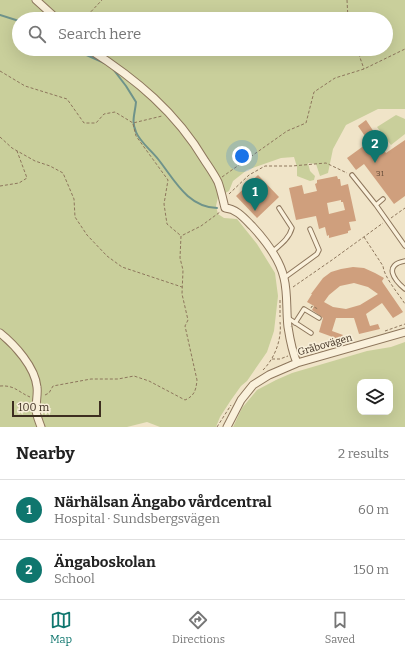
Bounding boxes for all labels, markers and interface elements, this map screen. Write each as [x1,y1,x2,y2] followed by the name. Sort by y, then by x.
[12,12,393,56] search box
[26,23,48,45] icon: search
[58,25,141,43] text: Search here
[362,130,388,163] pin: 2
[232,146,252,166] your location
[376,169,385,178] house number: 31
[242,178,268,211] pin: 1
[296,331,354,359] street label: Gråbovägen
[357,379,393,415] map controls
[357,379,393,415] button: layers
[12,399,101,418] scale bar
[18,401,49,414] text: 100 m
[16,443,75,464] text: Nearby
[338,446,389,461] text: 2 results
[54,493,272,511] text: Närhälsan Ängabo vårdcentral
[26,502,32,517] text: 1
[358,502,389,517] text: 60 m
[54,511,220,526] text: Hospital · Sundsbergsvägen
[54,553,156,571] text: Ängaboskolan
[25,562,33,577] text: 2
[353,562,389,577] text: 150 m
[54,571,95,586] text: School
[50,609,72,646] tab: Map
[172,609,225,646] tab: Directions
[325,609,355,646] tab: Saved

